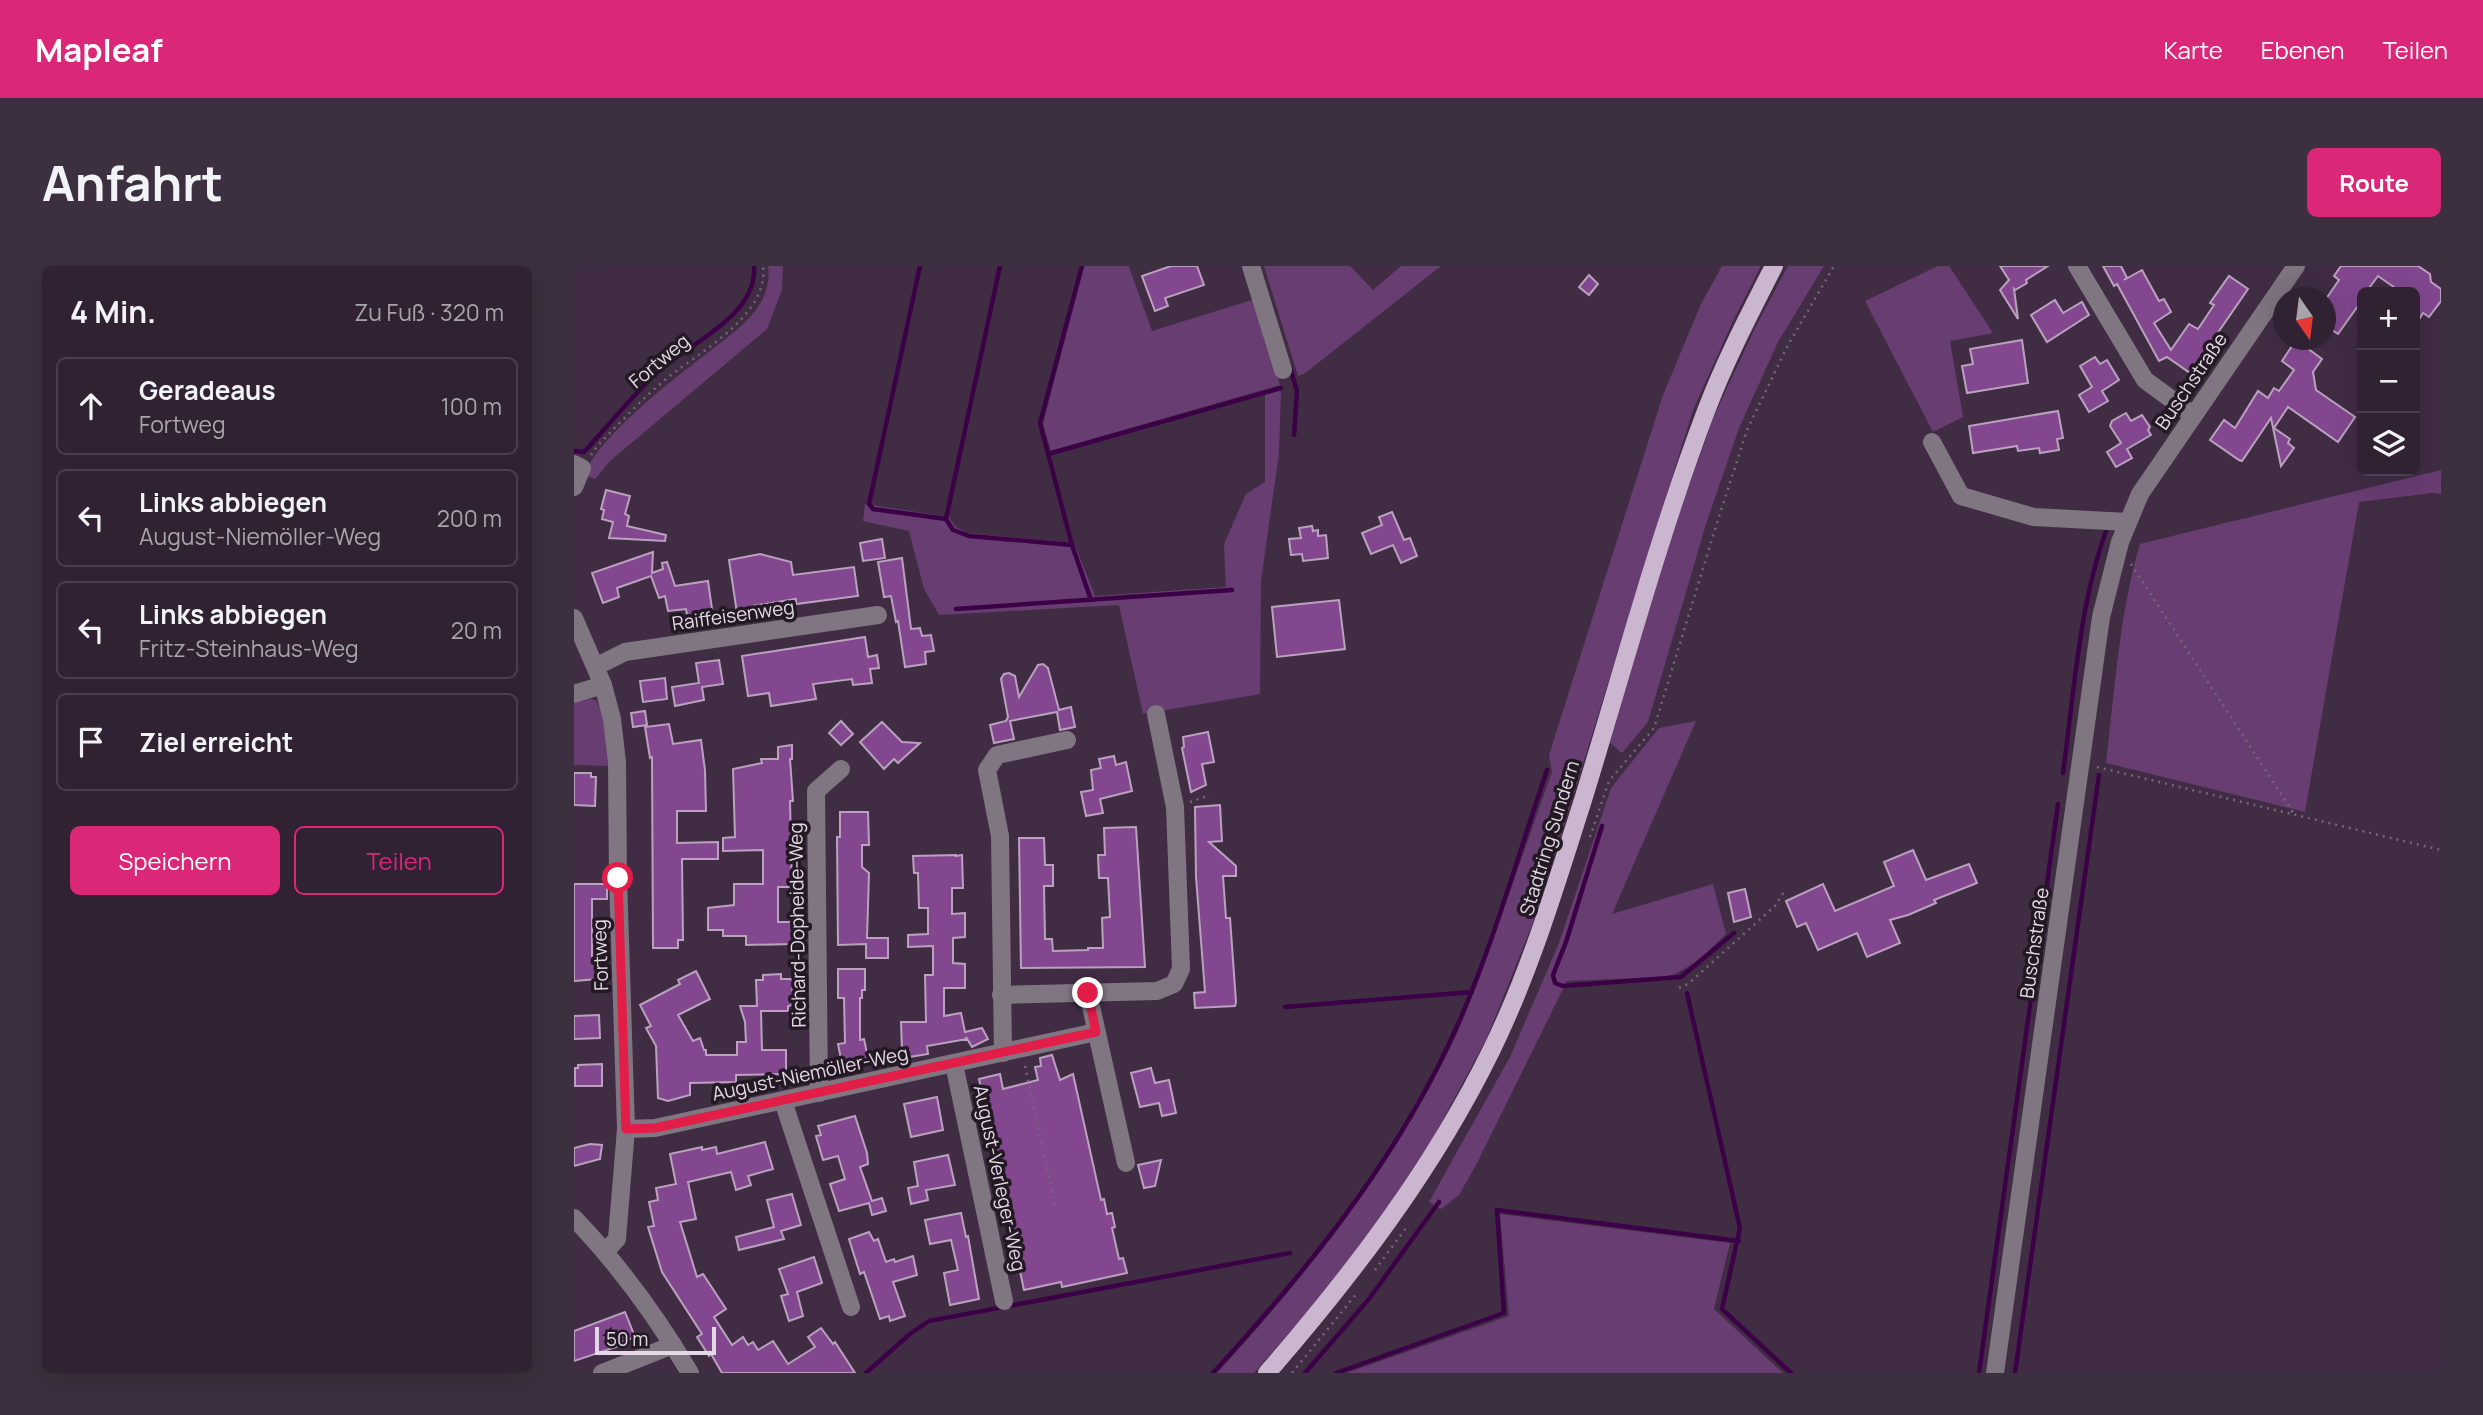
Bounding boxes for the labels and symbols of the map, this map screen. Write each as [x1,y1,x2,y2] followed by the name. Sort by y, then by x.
[2273,287,2336,350] north arrow
[2149,327,2233,435] street label: Buschstraße
[623,328,695,394] street label: Fortweg
[670,594,796,636] street label: Raiffeisenweg
[1513,757,1585,919] street label: Stadtring Sundern
[782,822,812,1028] street label: Richard-Dopheide-Weg
[602,862,633,893] route start
[2013,886,2055,1000] street label: Buschstraße
[586,919,614,991] street label: Fortweg
[1072,977,1103,1008] route end
[710,1040,910,1106] street label: August-Niemöller-Weg
[968,1083,1032,1273] street label: August-Verleger-Weg
[595,1324,716,1356] scale bar

